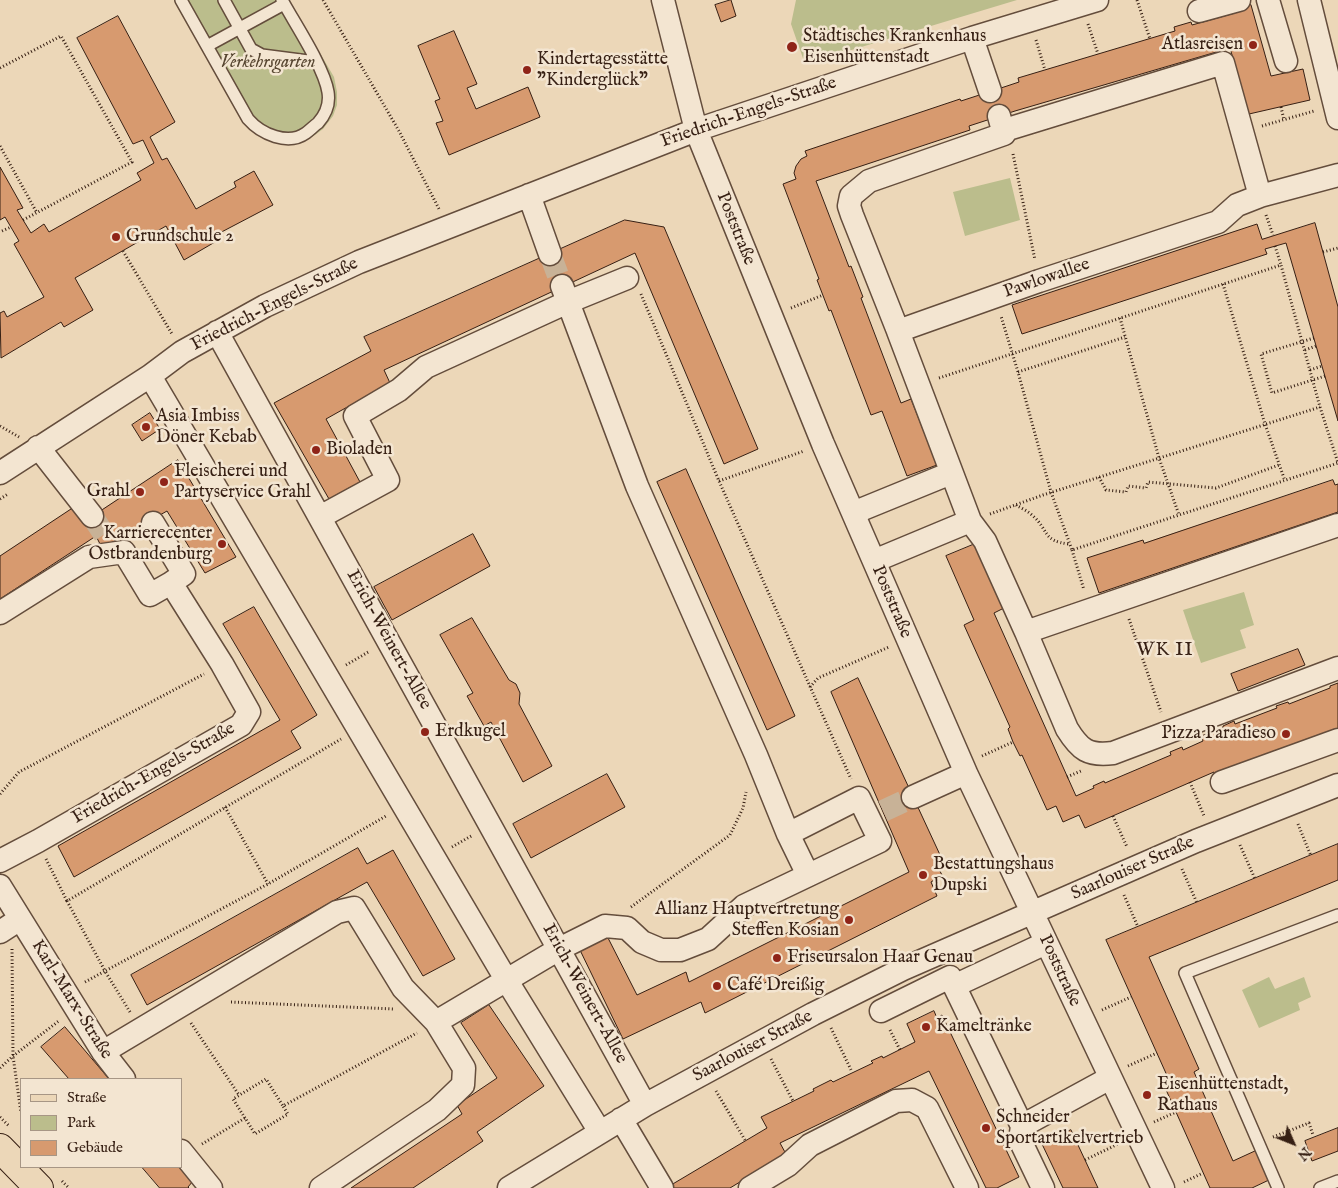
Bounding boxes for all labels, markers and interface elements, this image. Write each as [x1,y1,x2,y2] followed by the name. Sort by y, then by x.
[803,26,986,68] place label: Städtisches Krankenhaus Eisenhüttenstadt
[1162,34,1243,56] place label: Atlasreisen
[1247,39,1259,51] marker: Atlasreisen
[785,40,799,54] marker: Städtisches Krankenhaus Eisenhüttenstadt
[537,49,668,92] place label: Kindertagesstätte "Kinderglück"
[221,52,315,74] park label: Verkehrsgarten
[521,64,533,76] marker: Kindertagesstätte "Kinderglück"
[658,73,840,153] street label: Friedrich-Engels-Straße
[711,189,759,269] street label: Poststraße
[126,226,234,248] place label: Grundschule 2
[110,231,122,243] marker: Grundschule 2
[188,254,362,356] street label: Friedrich-Engels-Straße
[1001,254,1093,304] street label: Pawlowallee
[156,406,257,448] place label: Asia Imbiss Döner Kebab
[140,421,152,433] marker: Asia Imbiss Döner Kebab
[326,439,392,461] place label: Bioladen
[310,444,322,456] marker: Bioladen
[174,461,311,504] place label: Fleischerei und Partyservice Grahl
[158,476,170,488] marker: Fleischerei und Partyservice Grahl
[87,481,130,503] place label: Grahl
[134,486,146,498] marker: Grahl
[88,523,212,566] place label: Karrierecenter Ostbrandenburg
[216,538,228,550] marker: Karrierecenter Ostbrandenburg
[866,562,916,642] street label: Poststraße
[341,566,435,714] street label: Erich-Weinert-Allee
[1136,640,1194,662] district label: WK II
[69,719,239,829] street label: Friedrich-Engels-Straße
[435,721,506,743] place label: Erdkugel
[1161,723,1276,745] place label: Pizza Paradieso
[419,726,431,738] marker: Erdkugel
[1280,728,1292,740] marker: Pizza Paradieso
[1068,832,1198,906] street label: Saarlouiser Straße
[933,854,1054,896] place label: Bestattungshaus Dupski
[917,869,929,881] marker: Bestattungshaus Dupski
[655,899,839,942] place label: Allianz Hauptvertretung Steffen Kosian
[843,914,855,926] marker: Allianz Hauptvertretung Steffen Kosian
[537,920,631,1068] street label: Erich-Weinert-Allee
[1033,932,1085,1010] street label: Poststraße
[26,936,116,1064] street label: Karl-Marx-Straße
[787,947,973,969] place label: Friseursalon Haar Genau
[771,952,783,964] marker: Friseursalon Haar Genau
[727,975,824,997] place label: Café Dreißig
[711,980,723,992] marker: Café Dreißig
[689,1006,817,1088] street label: Saarlouiser Straße
[936,1016,1032,1038] place label: Kameltränke
[920,1021,932,1033] marker: Kameltränke
[1157,1074,1288,1116] place label: Eisenhüttenstadt, Rathaus
[20,1078,182,1168] legend
[67,1088,106,1107] text: Straße
[1141,1089,1153,1101] marker: Eisenhüttenstadt, Rathaus
[996,1107,1143,1150] place label: Schneider Sportartikelvertrieb
[67,1113,96,1132] text: Park
[1268,1118,1318,1168] north arrow
[980,1122,992,1134] marker: Schneider Sportartikelvertrieb
[67,1138,123,1157] text: Gebäude
[1293,1143,1314,1164] text: N

